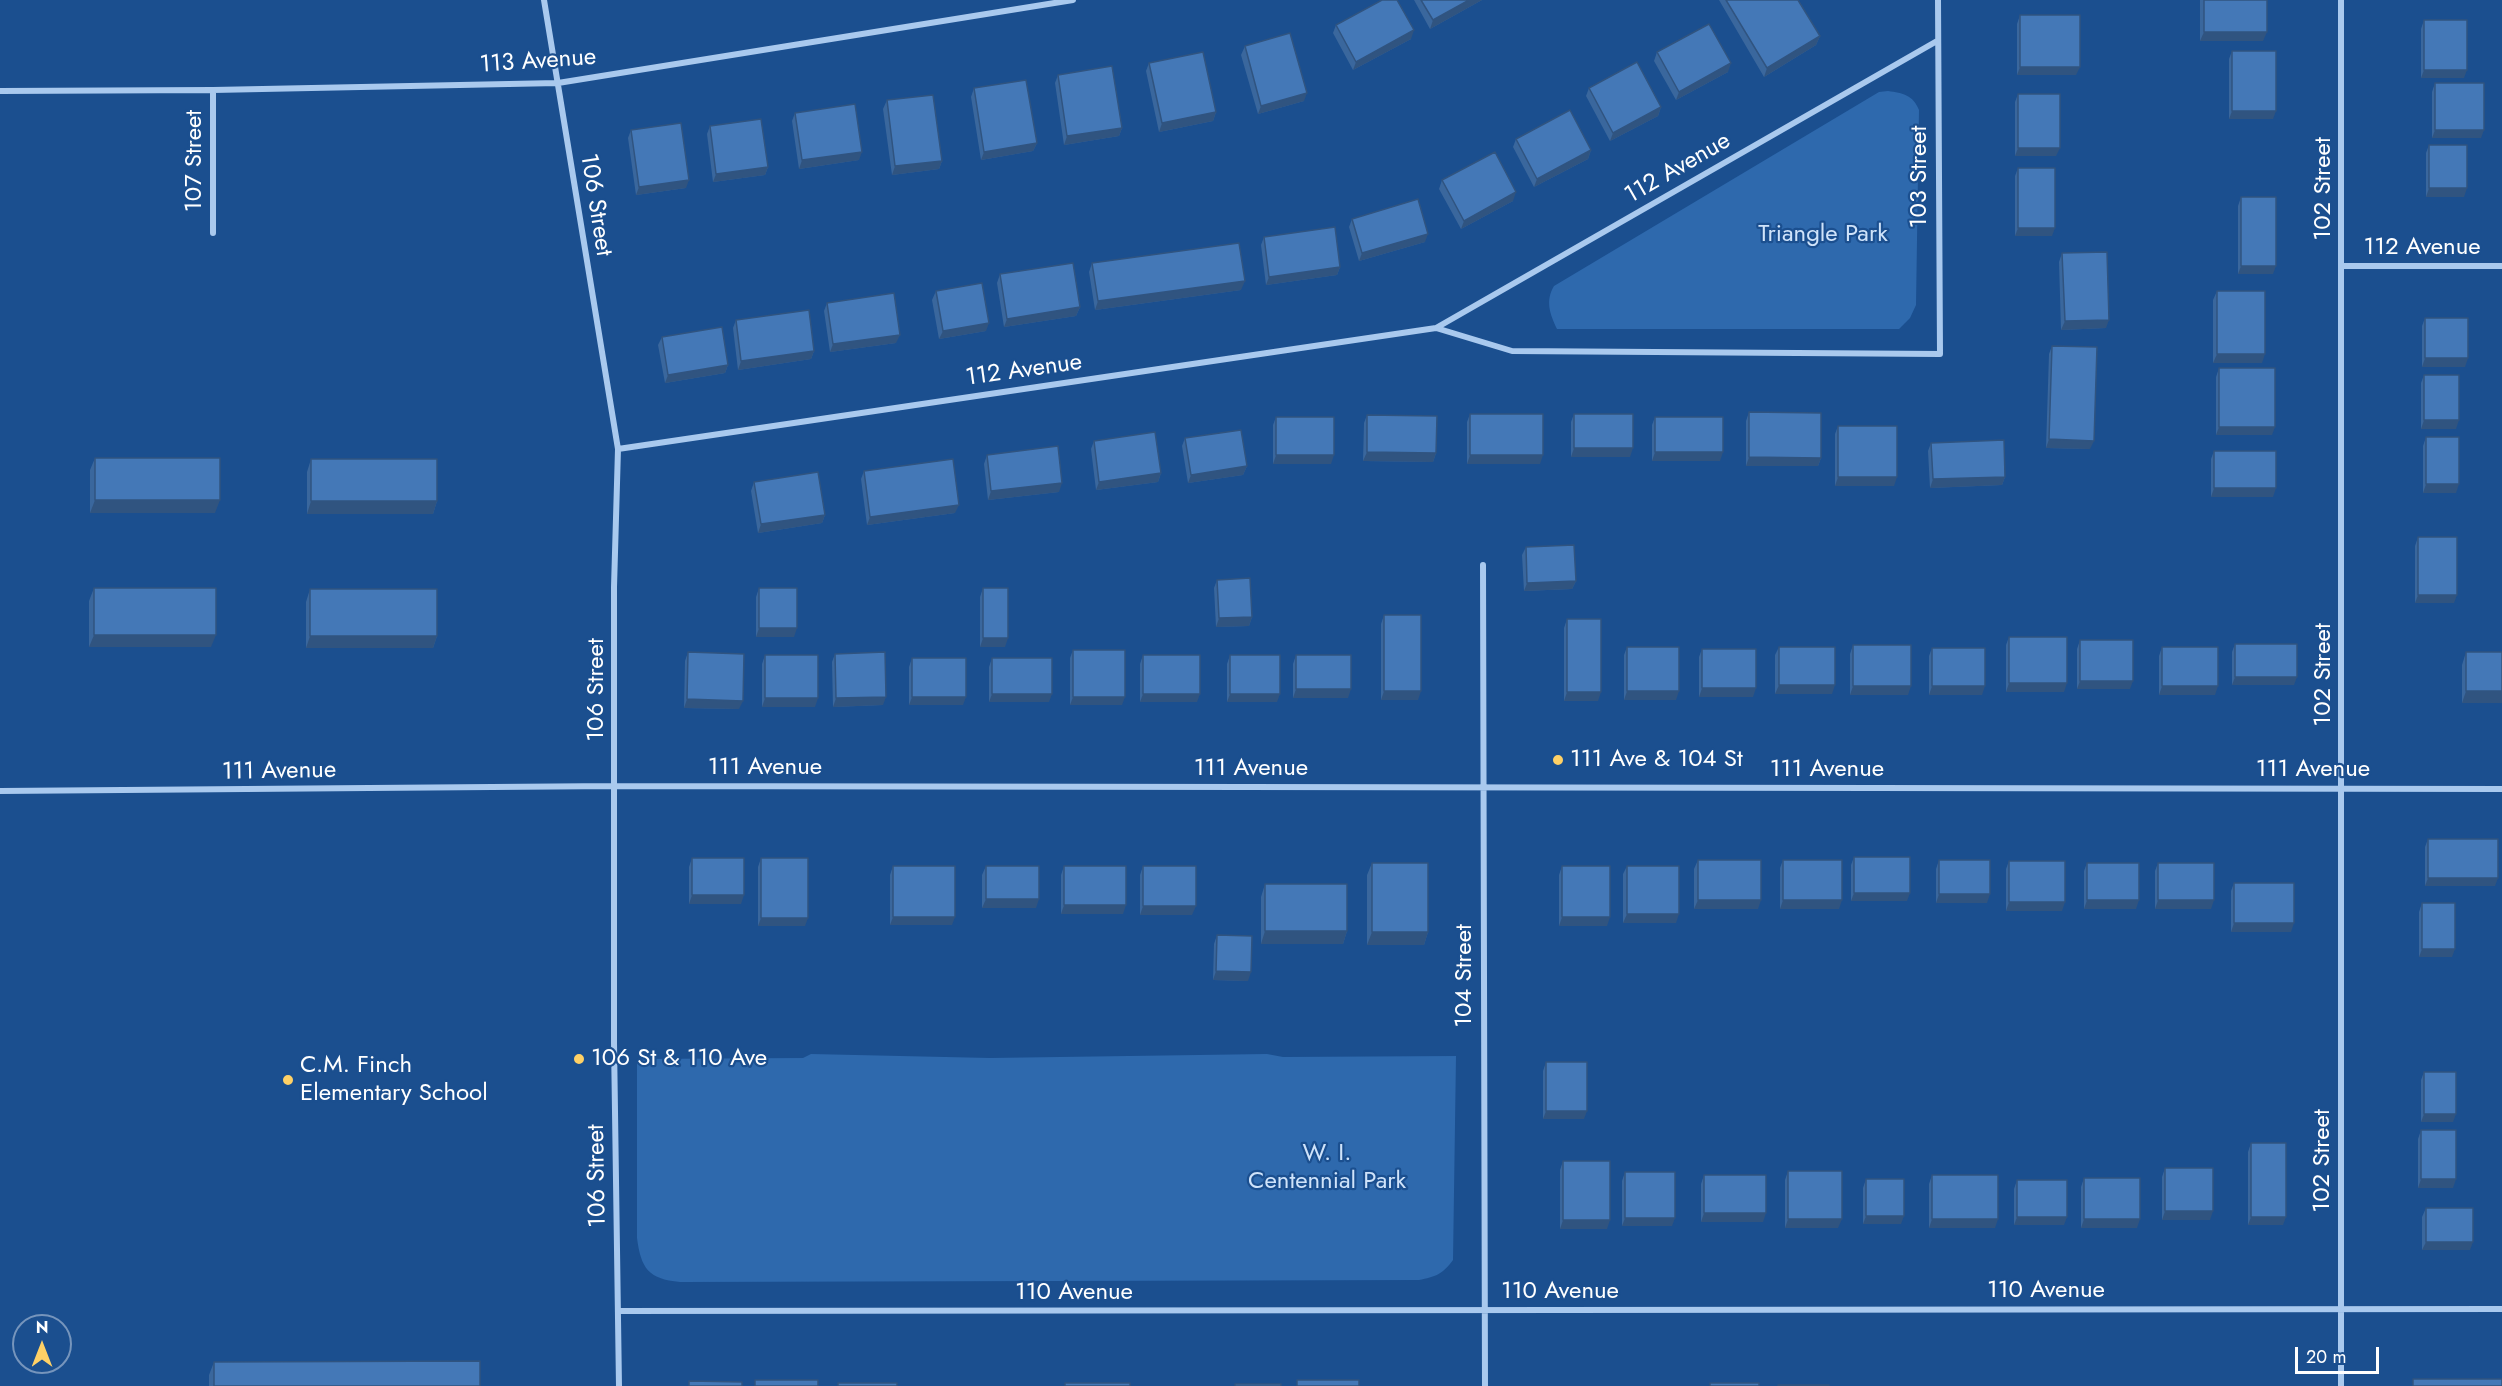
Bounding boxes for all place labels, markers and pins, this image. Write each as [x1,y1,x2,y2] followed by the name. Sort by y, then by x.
[1570,746,1743,774] place label: 111 Ave & 104 St
[1551,753,1565,767] marker: 111 Ave & 104 St
[591,1045,767,1073] place label: 106 St & 110 Ave
[300,1052,488,1108] place label: C.M. Finch Elementary School
[572,1052,586,1066] marker: 106 St & 110 Ave
[281,1073,295,1087] marker: C.M. Finch Elementary School

